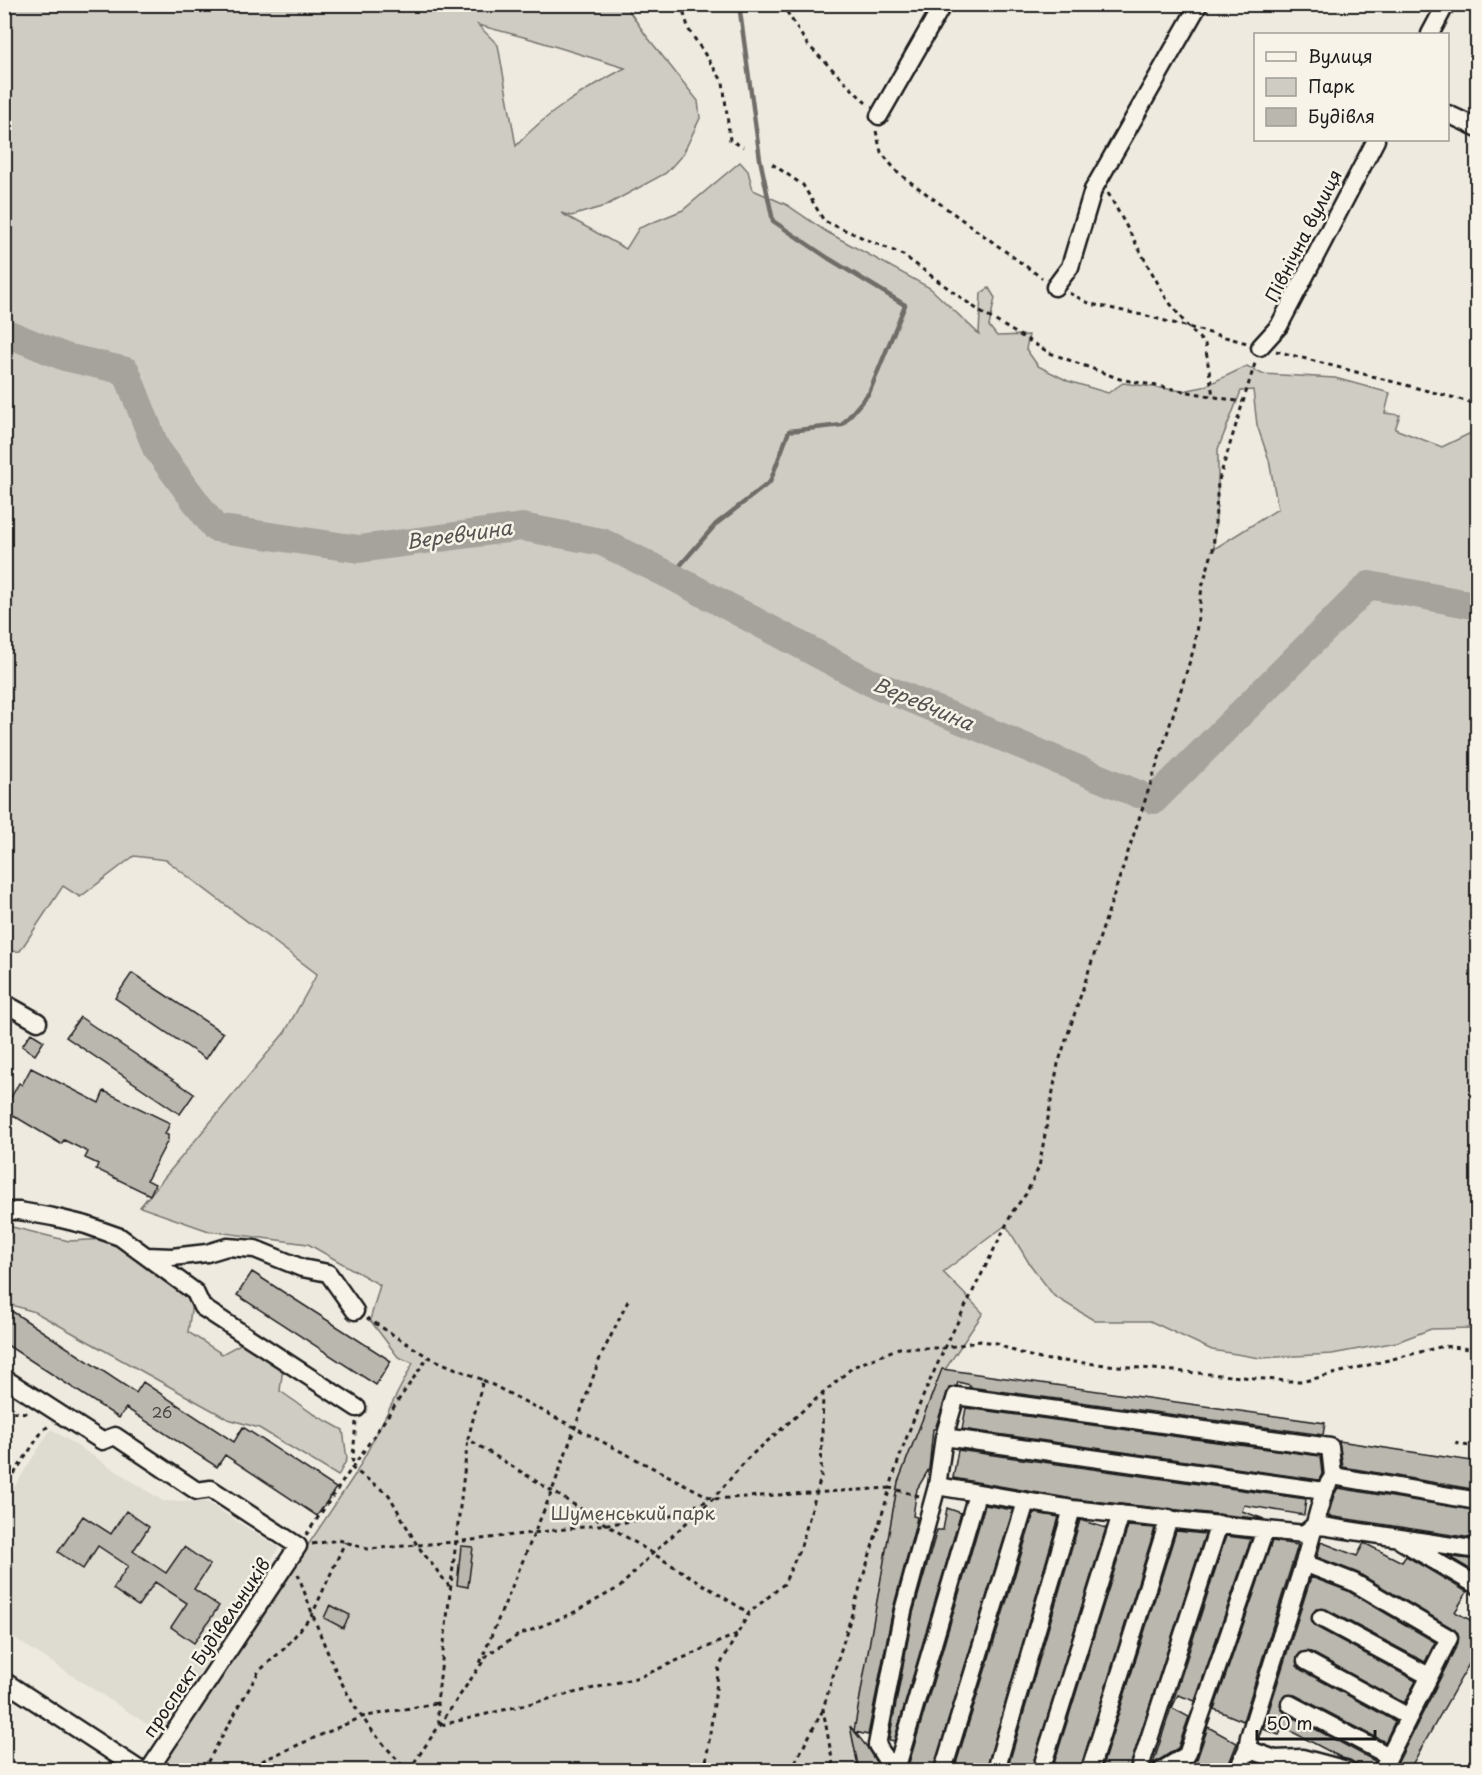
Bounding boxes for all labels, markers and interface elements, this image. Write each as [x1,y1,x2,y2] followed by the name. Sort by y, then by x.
[1254,33,1449,141] legend
[1308,42,1373,69] text: Вулиця
[1308,72,1355,99] text: Парк
[1308,102,1375,129] text: Будівля
[1258,164,1348,306] street label: Північна вулиця
[404,512,515,556] water label: Веревчина
[869,668,980,738] water label: Веревчина
[152,1400,172,1423] house number: 26
[551,1499,715,1526] park label: Шуменський парк
[135,1552,276,1742] street label: проспект Будівельників
[1257,1703,1376,1741] scale bar
[1266,1709,1313,1736] text: 50 m

